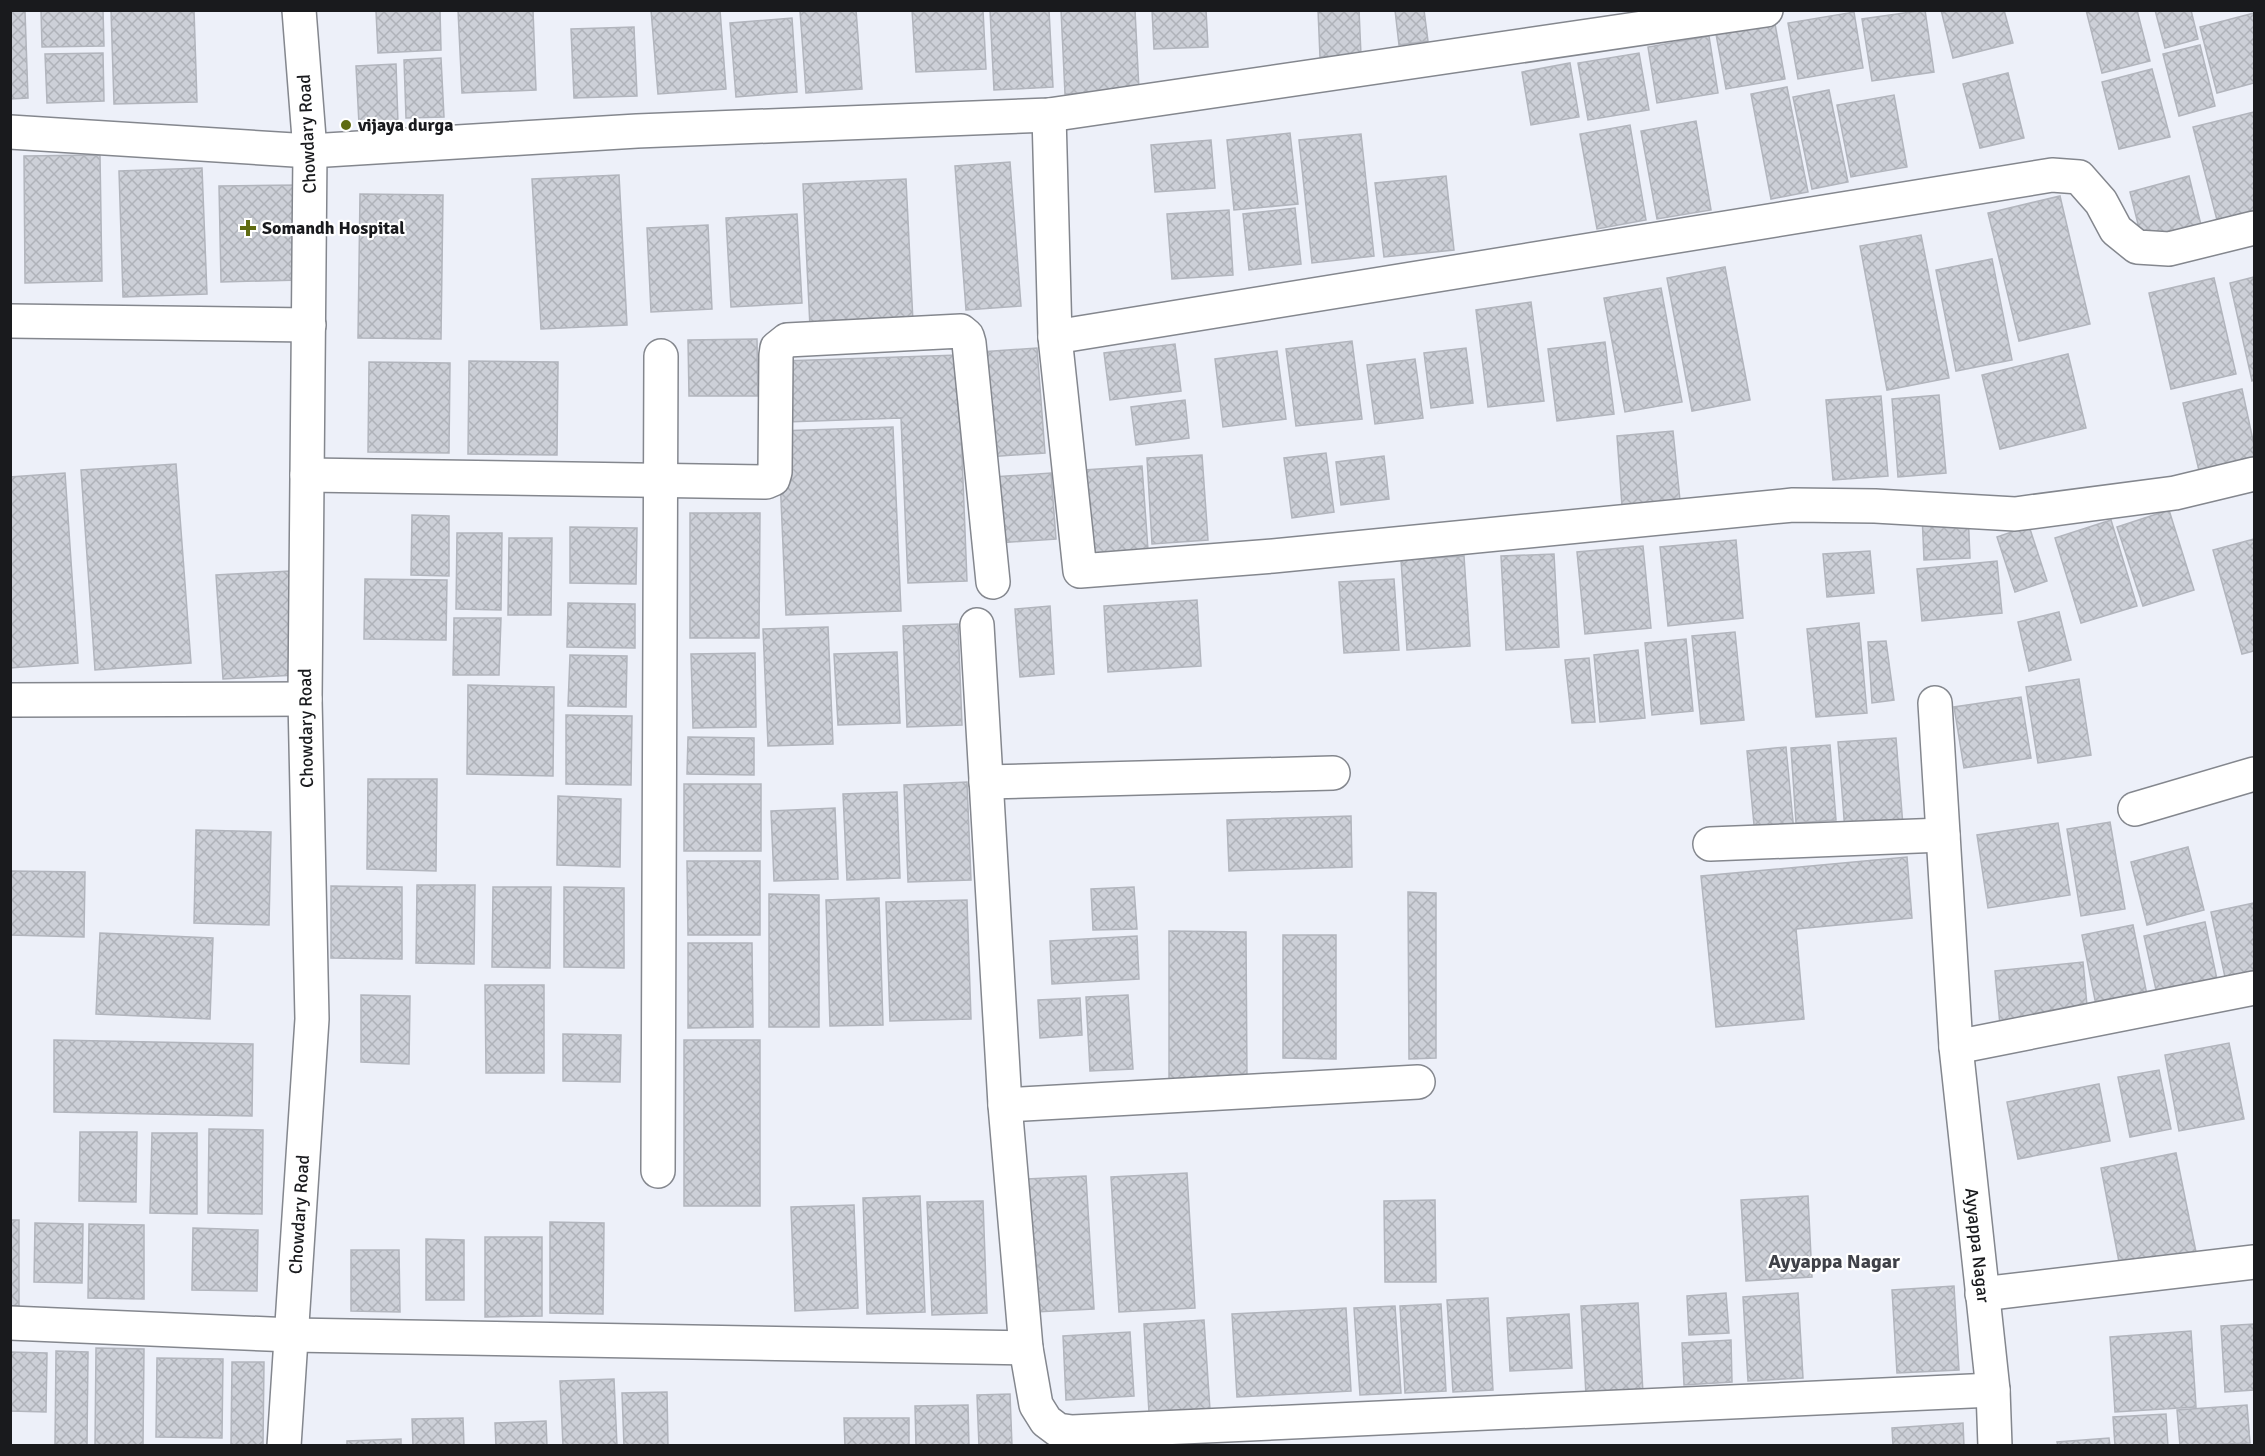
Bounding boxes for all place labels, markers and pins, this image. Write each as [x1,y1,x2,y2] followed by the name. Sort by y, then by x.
[357,114,453,136] place label: vijaya durga
[339,118,353,132] marker: vijaya durga
[262,217,405,239] place label: Somandh Hospital
[239,219,257,237] marker: Somandh Hospital

